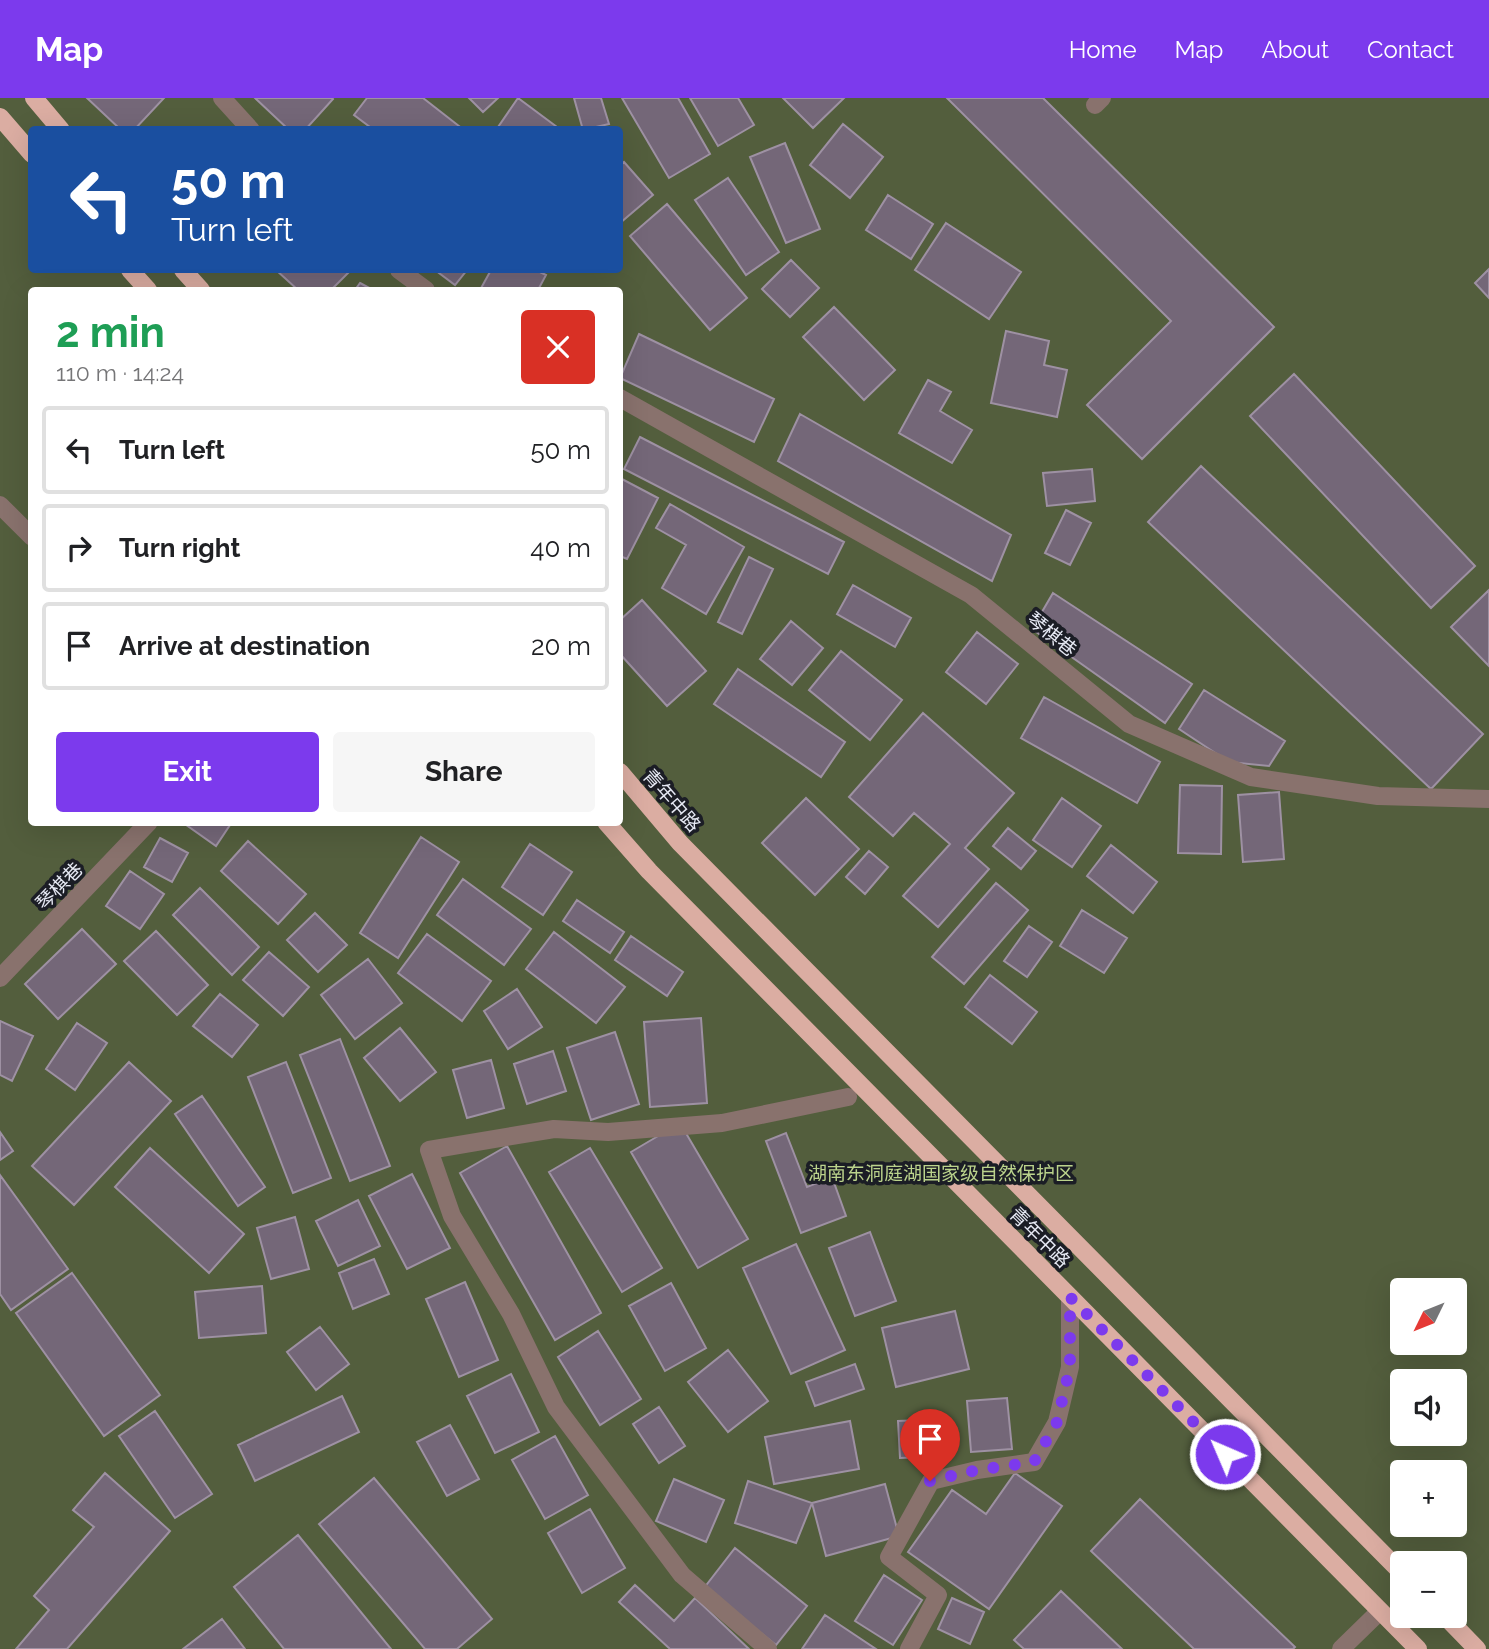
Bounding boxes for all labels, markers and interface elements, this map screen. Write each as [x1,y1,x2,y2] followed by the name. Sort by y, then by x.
[35,30,103,69] text: Map
[1069,35,1137,64] text: Home
[1175,35,1223,64] text: Map
[1261,35,1329,64] text: About
[1367,35,1454,64] text: Contact
[171,152,286,209] text: 50 m
[56,154,147,245] icon: left
[171,211,293,248] text: Turn left
[56,308,165,357] text: 2 min
[521,310,595,384] button: close
[56,359,184,386] text: 110 m · 14:24
[60,431,98,469] icon: left
[119,435,225,465] text: Turn left
[530,435,591,465] text: 50 m
[60,529,98,567] icon: right
[119,533,240,563] text: Turn right
[530,533,591,563] text: 40 m
[1023,608,1081,660] street label: 琴棋巷
[60,627,98,665] icon: arrive
[119,631,370,661] text: Arrive at destination
[531,631,591,661] text: 20 m
[56,732,319,812] button: Exit
[333,732,595,812] button: Share
[639,764,705,836] street label: 青年中路
[31,858,87,914] street label: 琴棋巷
[808,1162,1074,1184] park label: 湖南东洞庭湖国家级自然保护区
[1005,1202,1075,1272] street label: 青年中路
[1390,1278,1466,1354] north arrow
[1390,1278,1467,1628] map controls
[1390,1369,1467,1446] button: sound
[900,1409,960,1481] pin
[1188,1417,1262,1491] position arrow
[911,1420,949,1458] icon: arrive
[1390,1460,1467,1537] button: +
[1390,1551,1467,1628] button: −

